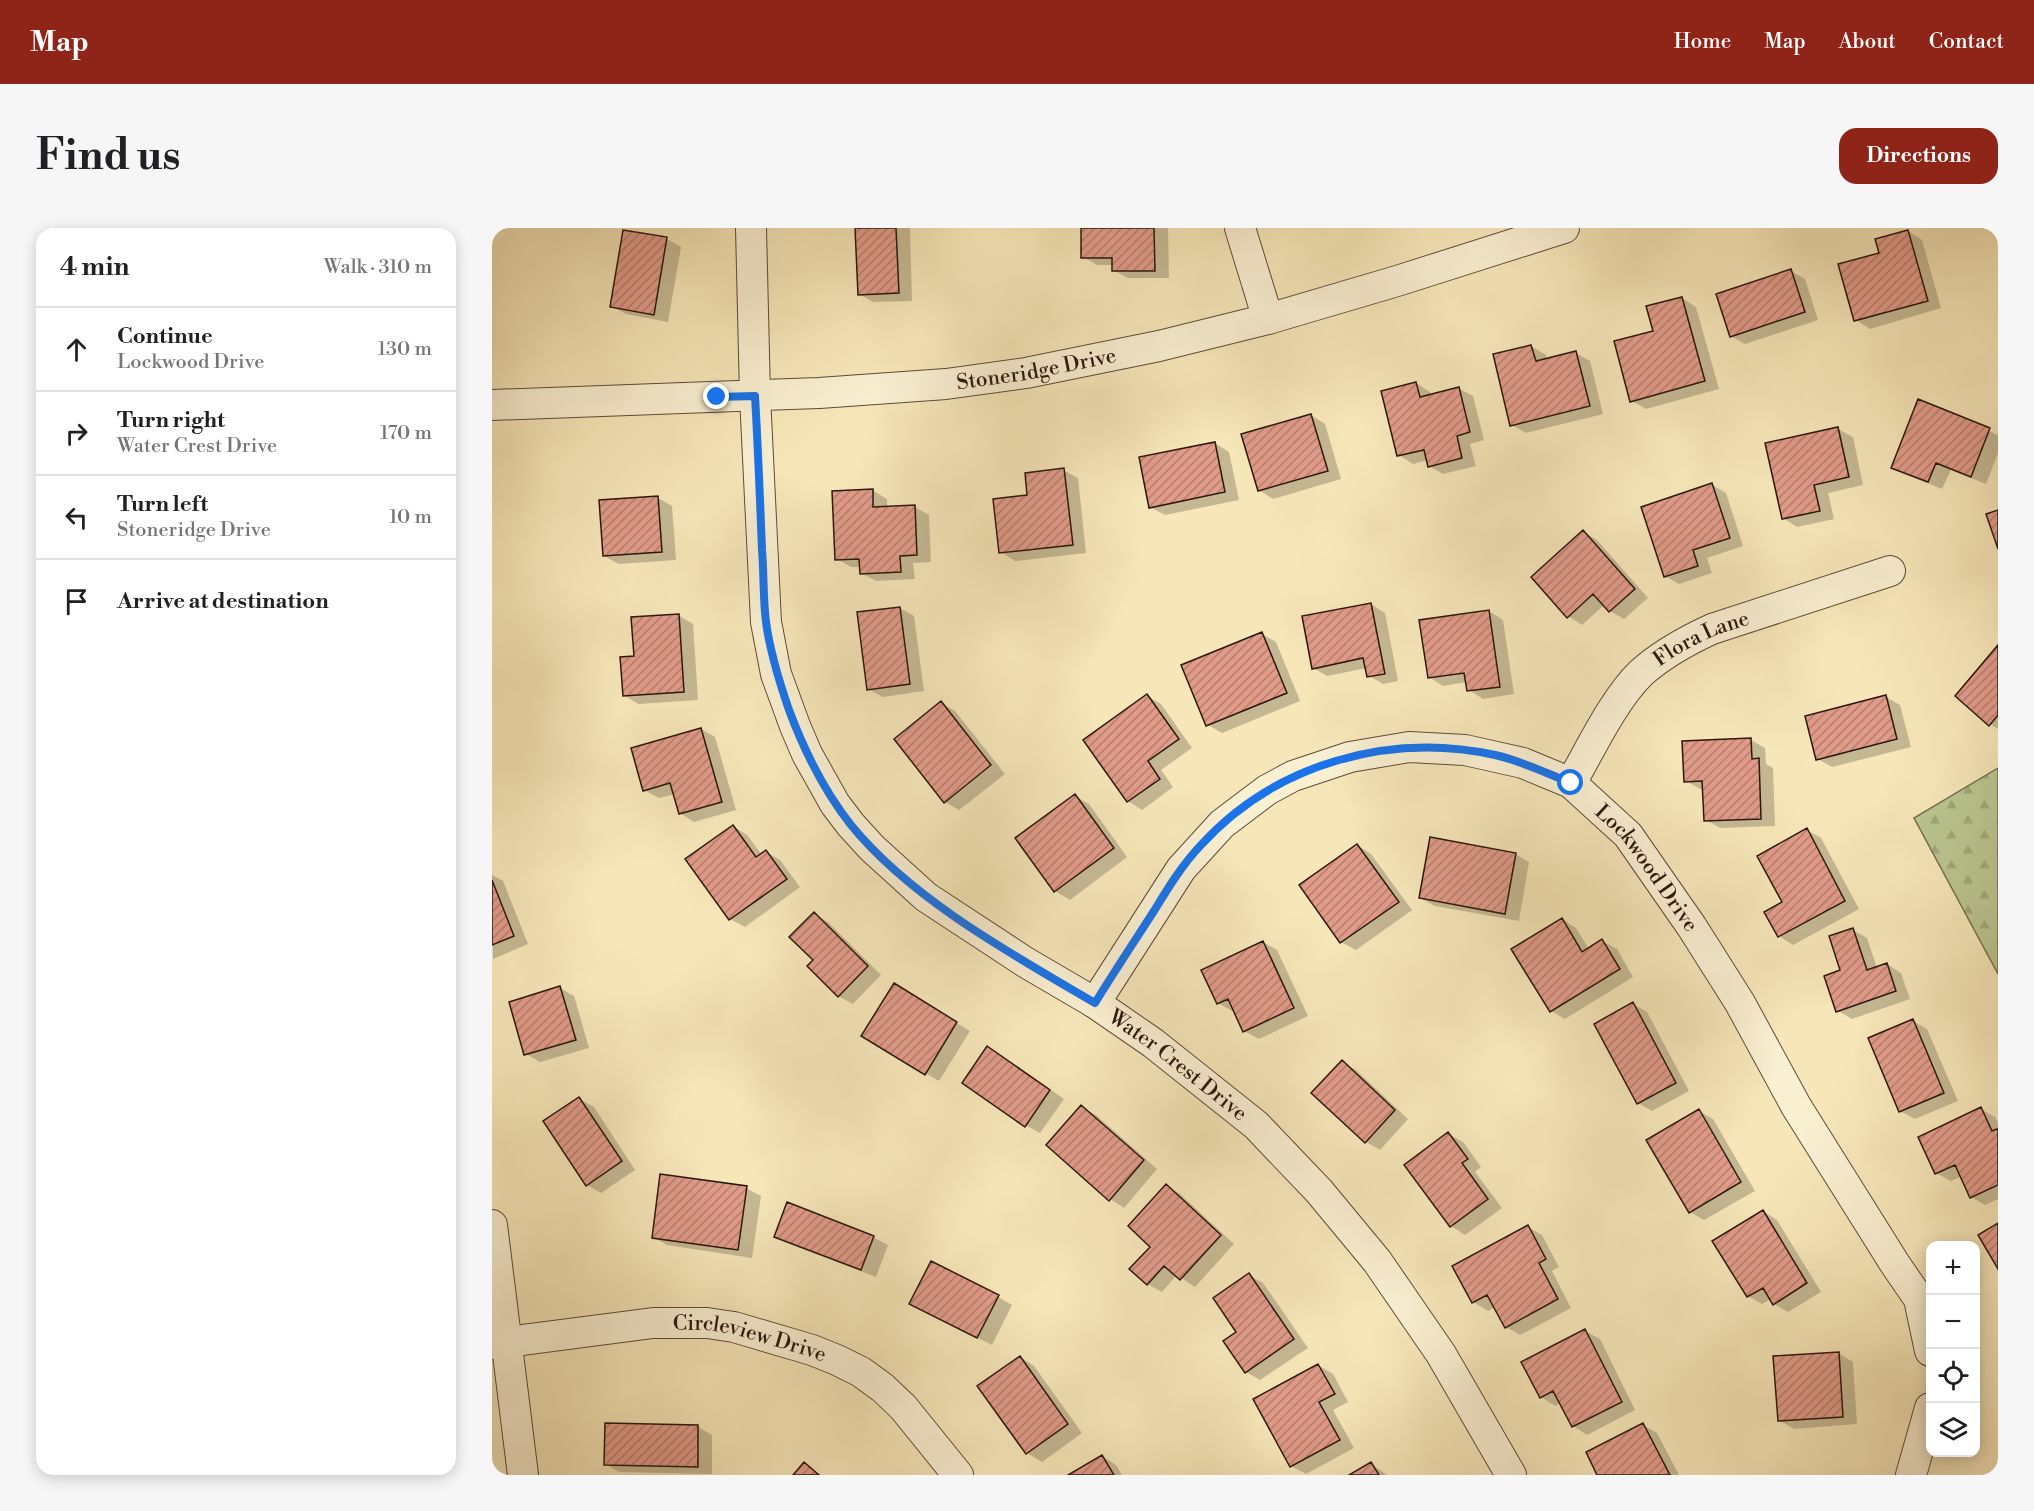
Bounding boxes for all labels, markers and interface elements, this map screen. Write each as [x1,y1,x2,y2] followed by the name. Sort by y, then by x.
[30,25,89,60] text: Map
[1674,29,1731,55] text: Home
[1764,29,1806,55] text: Map
[1839,29,1896,55] text: About
[1929,29,2004,55] text: Contact
[1839,128,1998,184] button: Directions
[36,130,180,183] text: Find us
[60,251,130,283] text: 4 min
[324,255,432,280] text: Walk · 310 m
[117,323,213,350] text: Continue
[60,333,93,366] icon: ahead
[377,337,432,362] text: 130 m
[955,343,1118,396] street label: Stoneridge Drive
[117,350,264,375] text: Lockwood Drive
[703,383,729,409] route end
[117,407,225,434] text: Turn right
[60,417,93,450] icon: right
[380,421,432,446] text: 170 m
[117,434,277,459] text: Water Crest Drive
[117,491,208,518] text: Turn left
[60,501,93,534] icon: left
[389,505,432,530] text: 10 m
[117,518,271,543] text: Stoneridge Drive
[60,585,93,618] icon: arrive
[117,588,329,615] text: Arrive at destination
[1648,606,1753,673] street label: Flora Lane
[1557,769,1583,795] route start
[1589,799,1703,937] street label: Lockwood Drive
[1102,1004,1252,1127] street label: Water Crest Drive
[1926,1241,1980,1457] map controls
[1926,1241,1980,1295] button: +
[1926,1295,1980,1349] button: −
[673,1311,830,1369] street label: Circleview Drive
[1926,1349,1980,1403] button: locate
[1926,1403,1980,1457] button: layers

